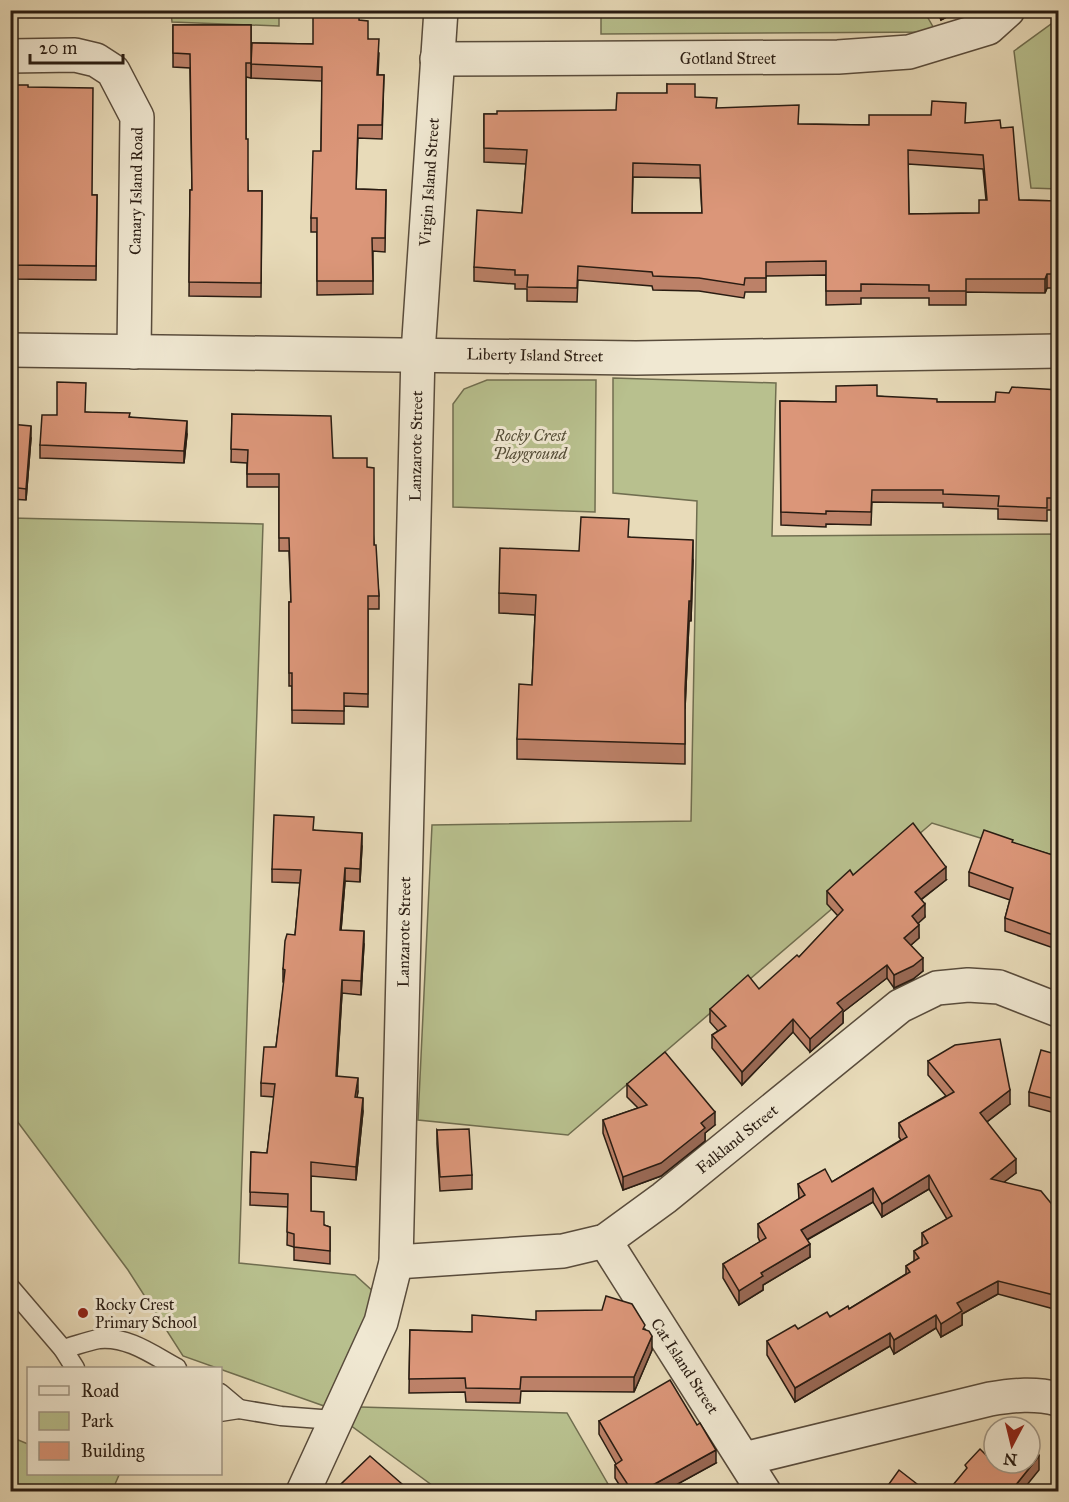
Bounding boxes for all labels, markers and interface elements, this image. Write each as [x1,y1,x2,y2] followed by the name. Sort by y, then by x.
[30,27,123,65] scale bar
[39,37,77,59] text: 20 m
[680,49,777,68] street label: Gotland Street
[415,117,444,248] street label: Virgin Island Street
[125,127,147,255] street label: Canary Island Road
[466,344,604,366] street label: Liberty Island Street
[406,390,426,502] street label: Lanzarote Street
[493,426,569,463] park label: Rocky Crest Playground
[394,876,414,988] street label: Lanzarote Street
[692,1100,782,1178] street label: Falkland Street
[95,1295,198,1332] place label: Rocky Crest Primary School
[76,1306,90,1320] marker: Rocky Crest Primary School
[647,1315,723,1418] street label: Cat Island Street
[27,1367,222,1475] legend
[81,1380,119,1402] text: Road
[81,1410,114,1432] text: Park
[982,1415,1042,1475] north arrow
[81,1440,145,1463] text: Building
[1002,1449,1018,1470] text: N

